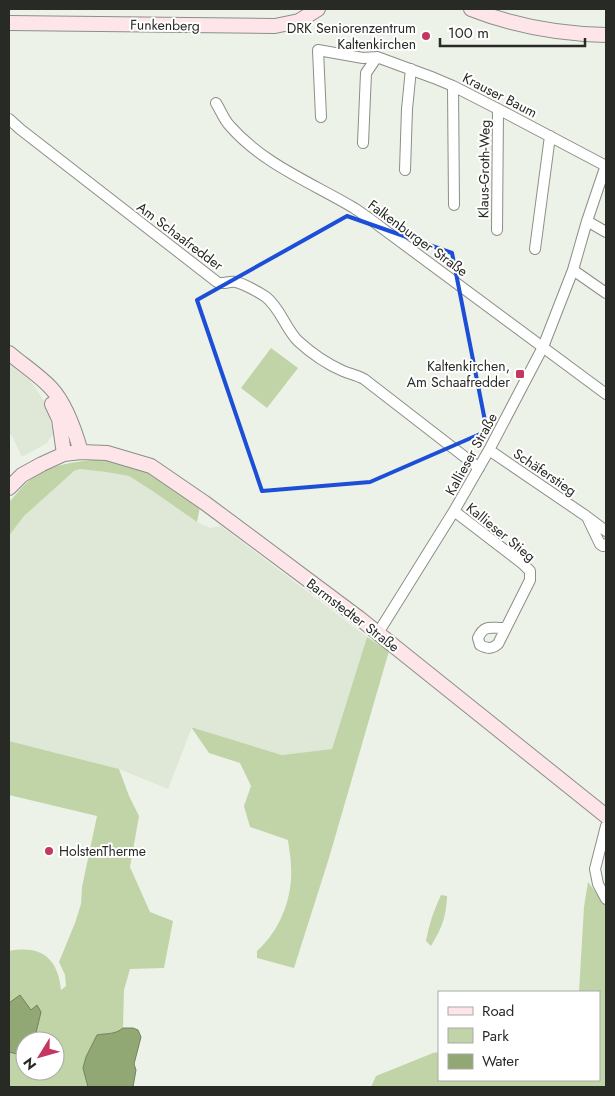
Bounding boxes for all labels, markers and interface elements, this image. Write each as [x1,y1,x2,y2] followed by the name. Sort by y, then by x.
[130,14,200,36] street label: Funkenberg
[440,15,585,47] scale bar
[287,18,416,54] place label: DRK Seniorenzentrum Kaltenkirchen
[448,22,489,44] text: 100 m
[420,30,432,42] marker: DRK Seniorenzentrum Kaltenkirchen
[459,68,541,122] street label: Krauser Baum
[473,120,495,218] street label: Klaus-Groth-Weg
[364,195,472,281] street label: Falkenburger Straße
[133,197,227,275] street label: Am Schaafredder
[407,356,510,392] place label: Kaltenkirchen, Am Schaafredder
[514,368,526,380] marker: Kaltenkirchen, Am Schaafredder
[440,409,502,499] street label: Kallieser Straße
[509,443,581,501] street label: Schäferstieg
[462,498,540,566] street label: Kallieser Stieg
[302,573,404,657] street label: Barmstedter Straße
[59,841,146,861] place label: HolstenTherme
[43,845,55,857] marker: HolstenTherme
[438,991,600,1081] legend
[482,1000,514,1022] text: Road
[482,1025,509,1047] text: Park
[15,1031,65,1081] north arrow
[482,1050,520,1072] text: Water
[18,1053,41,1074] text: N

